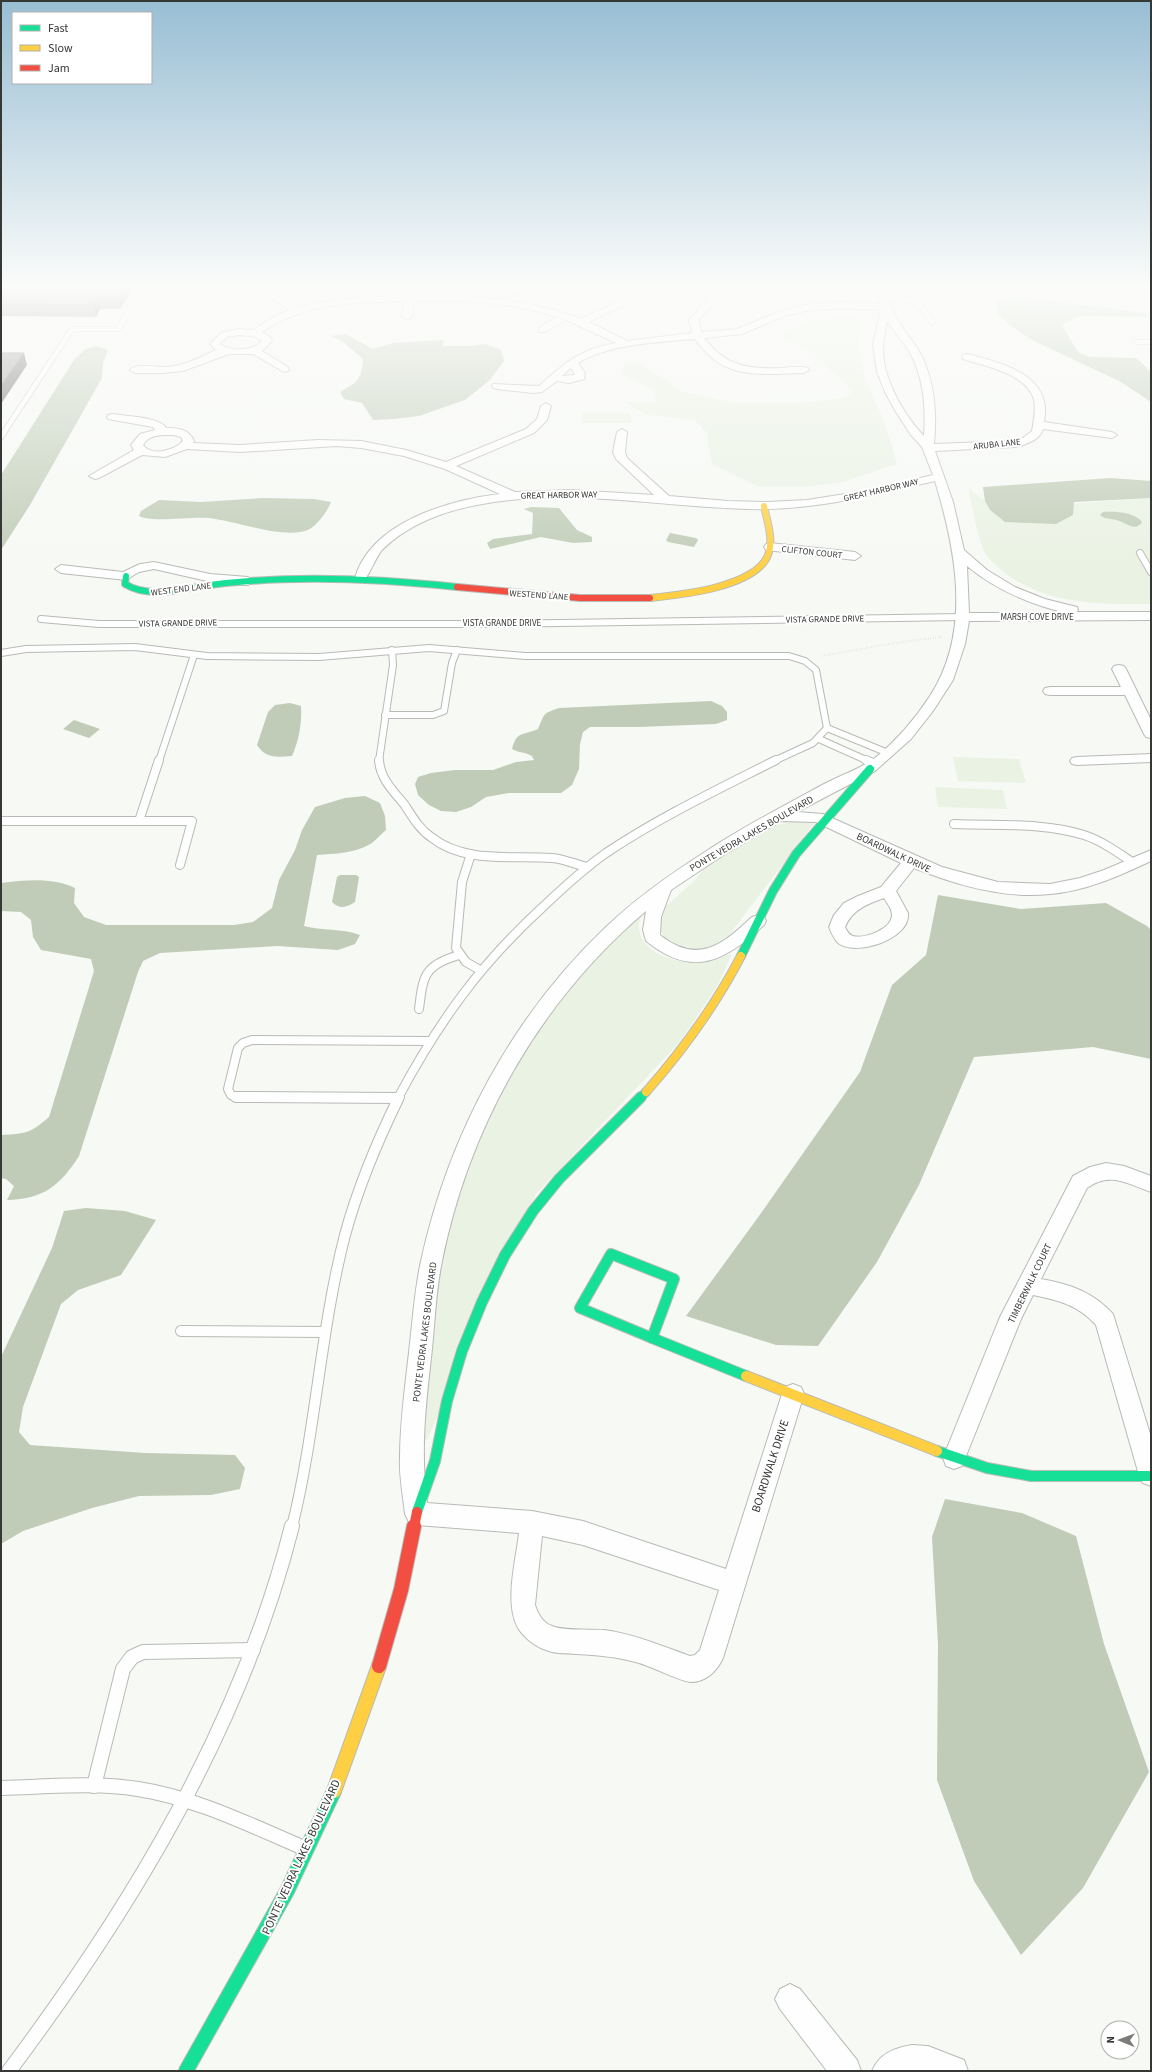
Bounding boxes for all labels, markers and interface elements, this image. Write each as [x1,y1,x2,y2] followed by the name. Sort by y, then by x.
[12,12,152,84] legend
[48,20,68,37] text: Fast
[48,40,73,57] text: Slow
[48,60,70,77] text: Jam
[973,436,1022,453] street label: ARUBA LANE
[842,475,921,505] street label: GREAT HARBOR WAY
[521,488,598,503] street label: GREAT HARBOR WAY
[781,543,843,562] street label: CLIFTON COURT
[150,579,212,600] street label: WEST END LANE
[509,587,569,604] street label: WESTEND LANE
[1000,611,1074,624] street label: MARSH COVE DRIVE
[786,612,865,627] street label: VISTA GRANDE DRIVE
[139,616,218,631] street label: VISTA GRANDE DRIVE
[463,617,542,630] street label: VISTA GRANDE DRIVE
[687,793,816,875] street label: PONTE VEDRA LAKES BOULEVARD
[854,830,933,876] street label: BOARDWALK DRIVE
[1004,1240,1056,1326] street label: TIMBERWALK COURT
[409,1261,441,1403] street label: PONTE VEDRA LAKES BOULEVARD
[747,1418,793,1515] street label: BOARDWALK DRIVE
[258,1777,345,1938] street label: PONTE VEDRA LAKES BOULEVARD
[1100,2020,1140,2060] north arrow
[1103,2036,1118,2044] text: N

